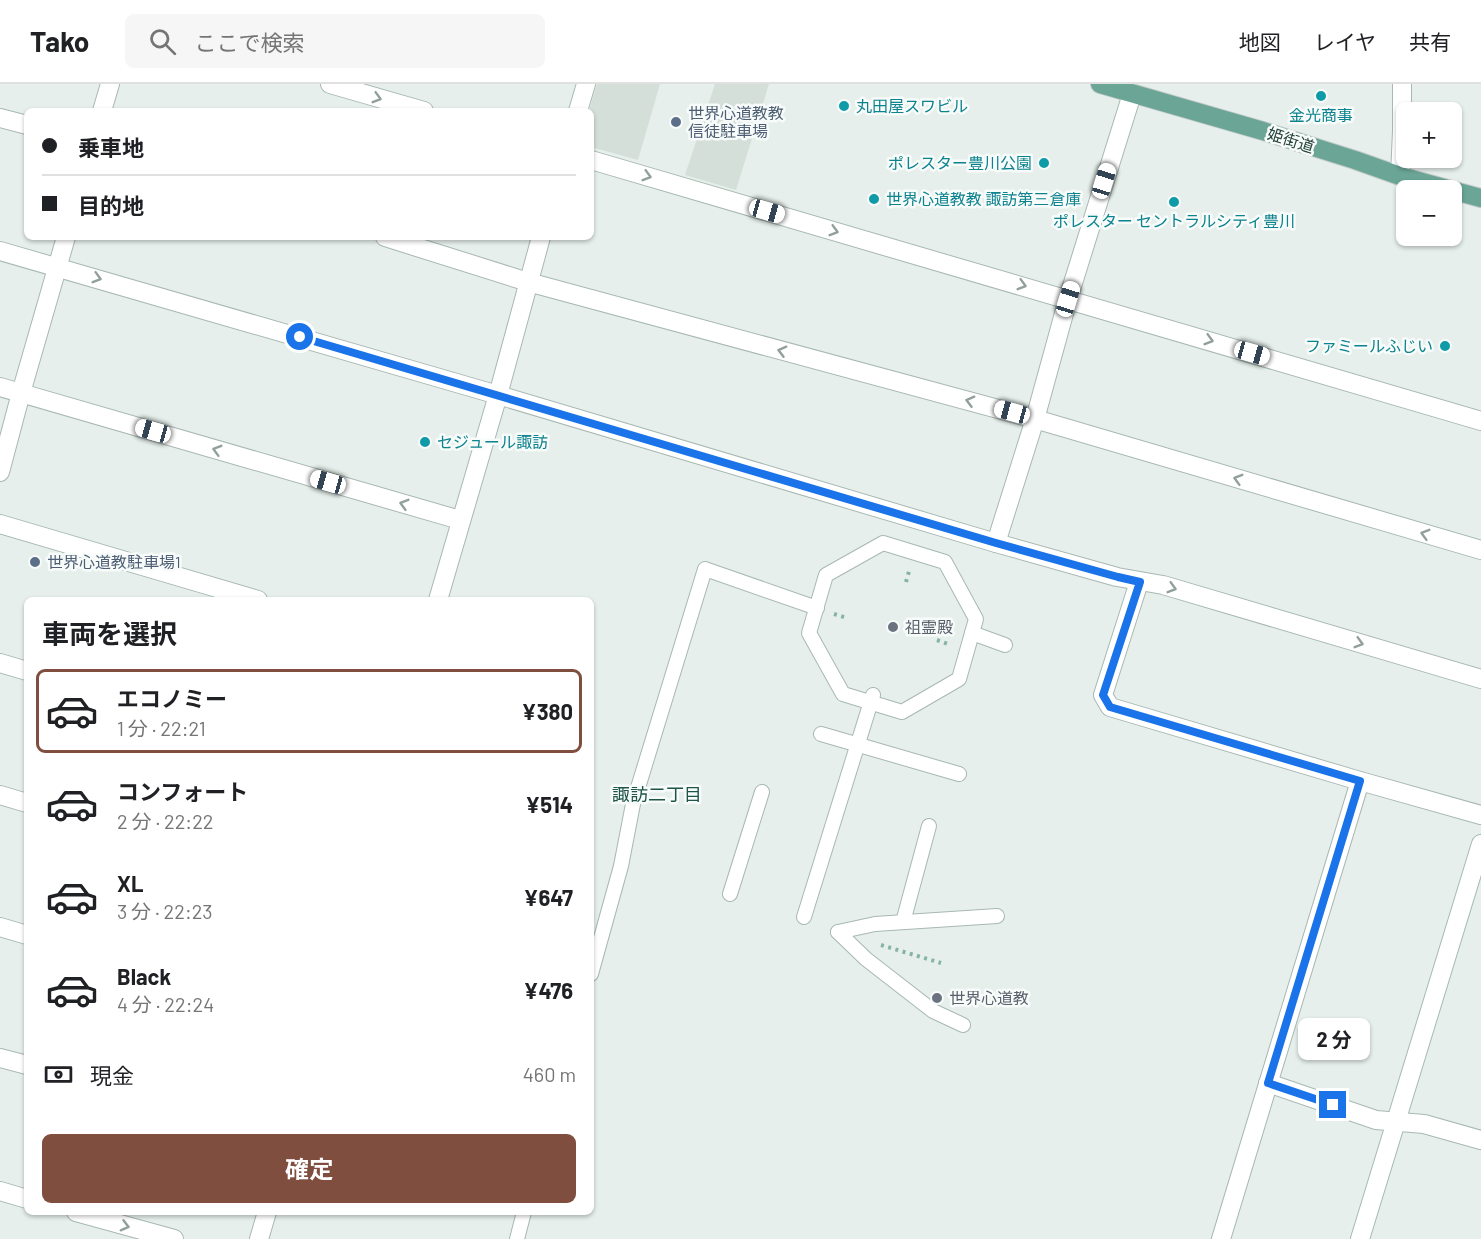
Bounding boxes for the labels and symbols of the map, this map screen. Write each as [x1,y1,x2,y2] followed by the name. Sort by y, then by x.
[1314,89,1328,103] marker: 金光商事
[372,90,382,103] one-way arrow
[856,96,968,115] place label: 丸田屋スワビル
[837,99,851,113] marker: 丸田屋スワビル
[688,103,784,140] place label: 世界心道教教 信徒駐車場
[1289,105,1353,124] place label: 金光商事
[669,115,683,129] marker: 世界心道教教 信徒駐車場
[1265,123,1317,156] street label: 姫街道
[888,153,1032,172] place label: ポレスター豊川公園
[1037,156,1051,170] marker: ポレスター豊川公園
[1090,161,1118,201] car
[641,169,652,181] one-way arrow
[886,189,1081,208] place label: 世界心道教教 諏訪第三倉庫
[867,192,881,206] marker: 世界心道教教 諏訪第三倉庫
[1167,195,1181,209] marker: ポレスター セントラルシティ豊川
[747,197,787,225] car
[1053,211,1295,230] place label: ポレスター セントラルシティ豊川
[828,224,839,236] one-way arrow
[91,271,102,283] one-way arrow
[1016,278,1027,290] one-way arrow
[1054,279,1082,319] car
[286,323,313,350] route start
[1203,333,1214,345] one-way arrow
[1305,336,1433,355] place label: ファミールふじい
[1232,339,1272,367] car
[1438,339,1452,353] marker: ファミールふじい
[777,345,787,358] one-way arrow
[965,396,976,408] one-way arrow
[992,399,1032,425] car
[133,417,173,445] car
[437,432,548,451] place label: セジュール諏訪
[418,435,432,449] marker: セジュール諏訪
[212,445,223,457] one-way arrow
[308,468,348,496] car
[1233,473,1243,486] one-way arrow
[399,499,410,511] one-way arrow
[1420,529,1431,541] one-way arrow
[47,552,181,571] place label: 世界心道教駐車場1
[28,555,42,569] marker: 世界心道教駐車場1
[1166,581,1177,593] one-way arrow
[905,617,953,636] place label: 祖霊殿
[886,620,900,634] marker: 祖霊殿
[1353,636,1364,648] one-way arrow
[612,783,702,805] district label: 諏訪二丁目
[949,988,1029,1007] place label: 世界心道教
[930,991,944,1005] marker: 世界心道教
[1297,1018,1369,1060] callout: 2 分
[1319,1091,1346,1118] route end
[120,1218,130,1231] one-way arrow

